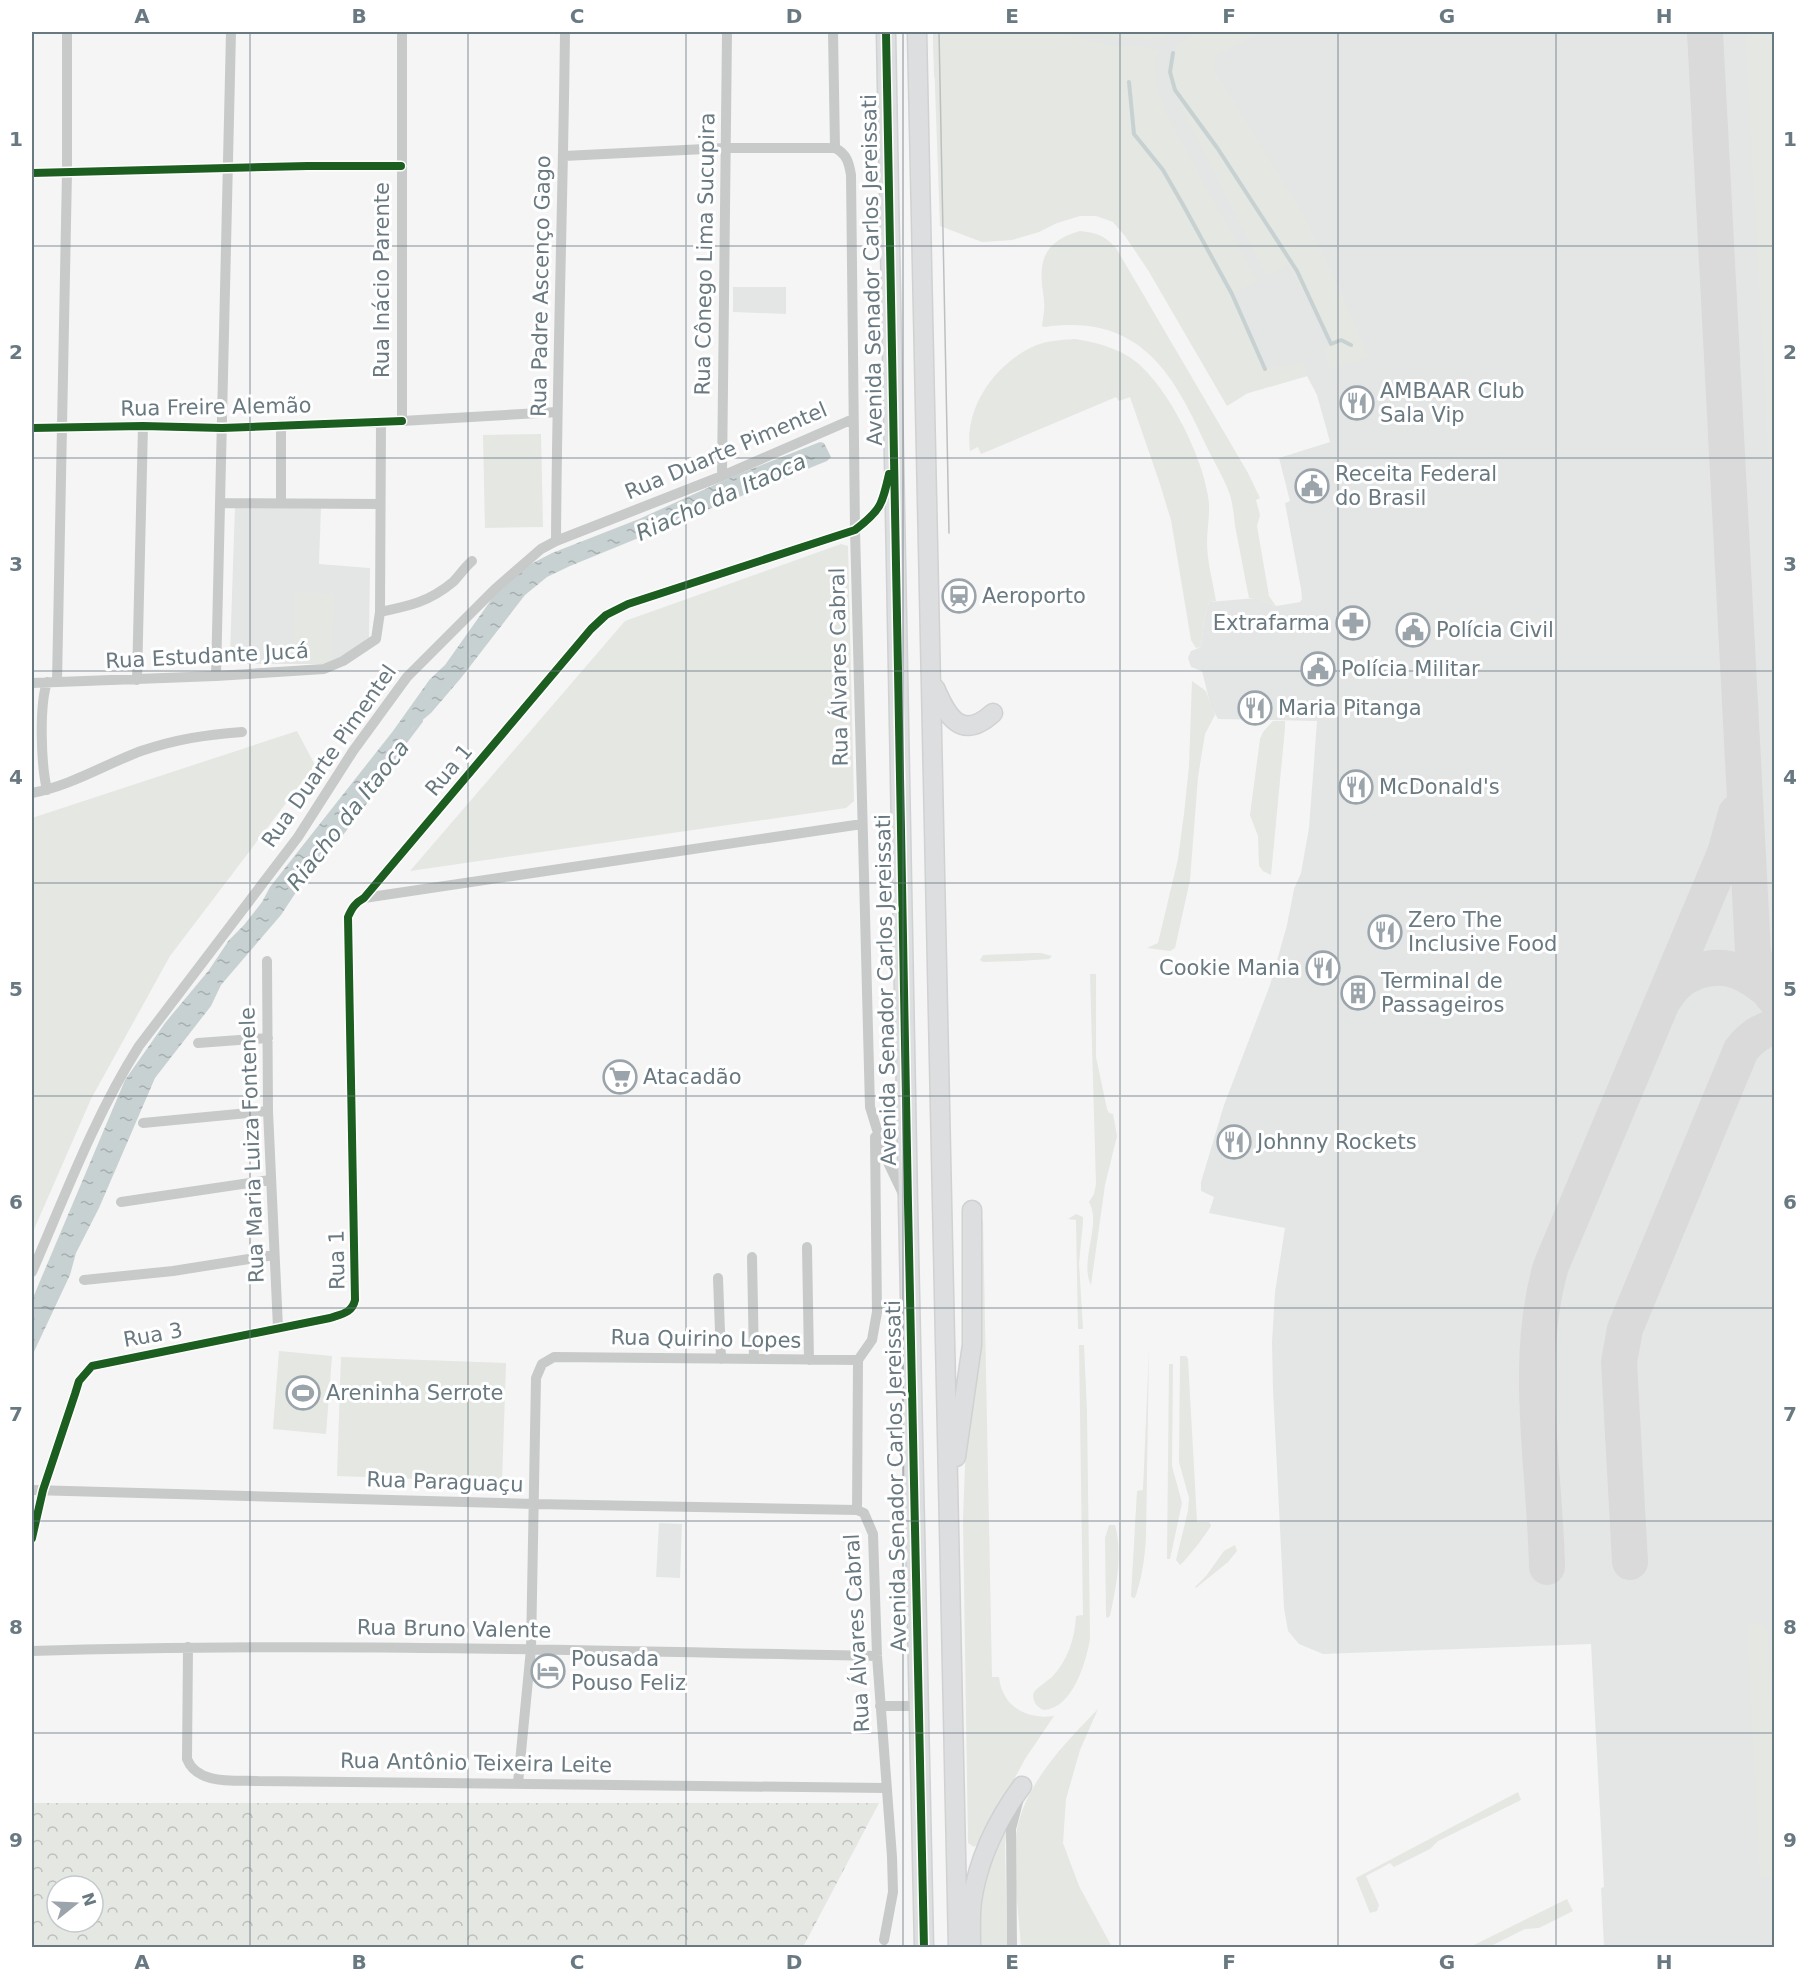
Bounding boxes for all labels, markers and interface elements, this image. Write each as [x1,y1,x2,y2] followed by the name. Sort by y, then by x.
[134,4,150,28] text: A
[351,4,367,28] text: B
[570,4,584,28] text: C
[786,4,802,28] text: D
[1005,4,1019,28] text: E
[1222,4,1236,28] text: F
[1439,4,1455,28] text: G
[1656,4,1672,28] text: H
[857,94,887,446] street label: Avenida Senador Carlos Jereissati
[691,112,719,396] street label: Rua Cônego Lima Sucupira
[9,127,23,151] text: 1
[1783,127,1797,151] text: 1
[527,155,555,417] street label: Rua Padre Ascenço Gago
[370,182,394,378] street label: Rua Inácio Parente
[9,340,23,364] text: 2
[1783,340,1797,364] text: 2
[1380,379,1525,427] place label: AMBAAR Club Sala Vip
[1339,385,1375,421] restaurant icon: AMBAAR Club Sala Vip
[120,393,312,421] street label: Rua Freire Alemão
[621,398,831,504] street label: Rua Duarte Pimentel
[632,448,810,546] water label: Riacho da Itaoca
[1335,462,1497,510] place label: Receita Federal do Brasil
[1294,468,1330,504] public building icon: Receita Federal do Brasil
[9,552,23,576] text: 3
[1783,552,1797,576] text: 3
[824,567,853,767] street label: Rua Álvares Cabral
[941,578,977,614] station icon: Aeroporto
[982,584,1086,608] place label: Aeroporto
[1335,605,1371,641] pharmacy icon: Extrafarma
[1213,611,1330,635] place label: Extrafarma
[1395,612,1431,648] public building icon: Polícia Civil
[1436,618,1554,642] place label: Polícia Civil
[105,639,309,673] street label: Rua Estudante Jucá
[1300,651,1336,687] public building icon: Polícia Militar
[1341,657,1480,681] place label: Polícia Militar
[257,660,401,852] street label: Rua Duarte Pimentel
[1237,690,1273,726] restaurant icon: Maria Pitanga
[1278,696,1422,720] place label: Maria Pitanga
[282,735,414,895] water label: Riacho da Itaoca
[421,739,477,801] street label: Rua 1
[9,765,23,789] text: 4
[1783,765,1797,789] text: 4
[1338,769,1374,805] restaurant icon: McDonald's
[1379,775,1500,799] place label: McDonald's
[871,814,901,1166] street label: Avenida Senador Carlos Jereissati
[1408,908,1557,956] place label: Zero The Inclusive Food
[1367,914,1403,950] restaurant icon: Zero The Inclusive Food
[1305,950,1341,986] restaurant icon: Cookie Mania
[1159,956,1300,980] place label: Cookie Mania
[1380,969,1504,1017] place label: Terminal de Passageiros
[1340,975,1376,1011] building icon: Terminal de Passageiros
[9,977,23,1001] text: 5
[1783,977,1797,1001] text: 5
[235,1007,269,1283] street label: Rua Maria Luiza Fontenele
[602,1059,638,1095] supermarket icon: Atacadão
[643,1065,742,1089] place label: Atacadão
[1216,1124,1252,1160] restaurant icon: Johnny Rockets
[1255,1130,1417,1154] place label: Johnny Rockets
[9,1190,23,1214] text: 6
[1783,1190,1797,1214] text: 6
[324,1230,350,1290] street label: Rua 1
[881,1300,911,1652] street label: Avenida Senador Carlos Jereissati
[121,1318,185,1352] street label: Rua 3
[610,1325,802,1353] street label: Rua Quirino Lopes
[285,1375,321,1411] sports icon: Areninha Serrote
[326,1381,503,1405] place label: Areninha Serrote
[9,1402,23,1426] text: 7
[1783,1402,1797,1426] text: 7
[366,1467,524,1497] street label: Rua Paraguaçu
[839,1533,874,1733] street label: Rua Álvares Cabral
[9,1615,23,1639] text: 8
[357,1615,551,1643] street label: Rua Bruno Valente
[1783,1615,1797,1639] text: 8
[571,1647,686,1695] place label: Pousada Pouso Feliz
[530,1653,566,1689] hotel icon: Pousada Pouso Feliz
[340,1749,612,1777] street label: Rua Antônio Teixeira Leite
[9,1828,23,1852] text: 9
[1783,1828,1797,1852] text: 9
[45,1874,105,1934] north arrow
[78,1890,100,1909] text: N
[134,1950,150,1974] text: A
[351,1950,367,1974] text: B
[570,1950,584,1974] text: C
[786,1950,802,1974] text: D
[1005,1950,1019,1974] text: E
[1222,1950,1236,1974] text: F
[1439,1950,1455,1974] text: G
[1656,1950,1672,1974] text: H

